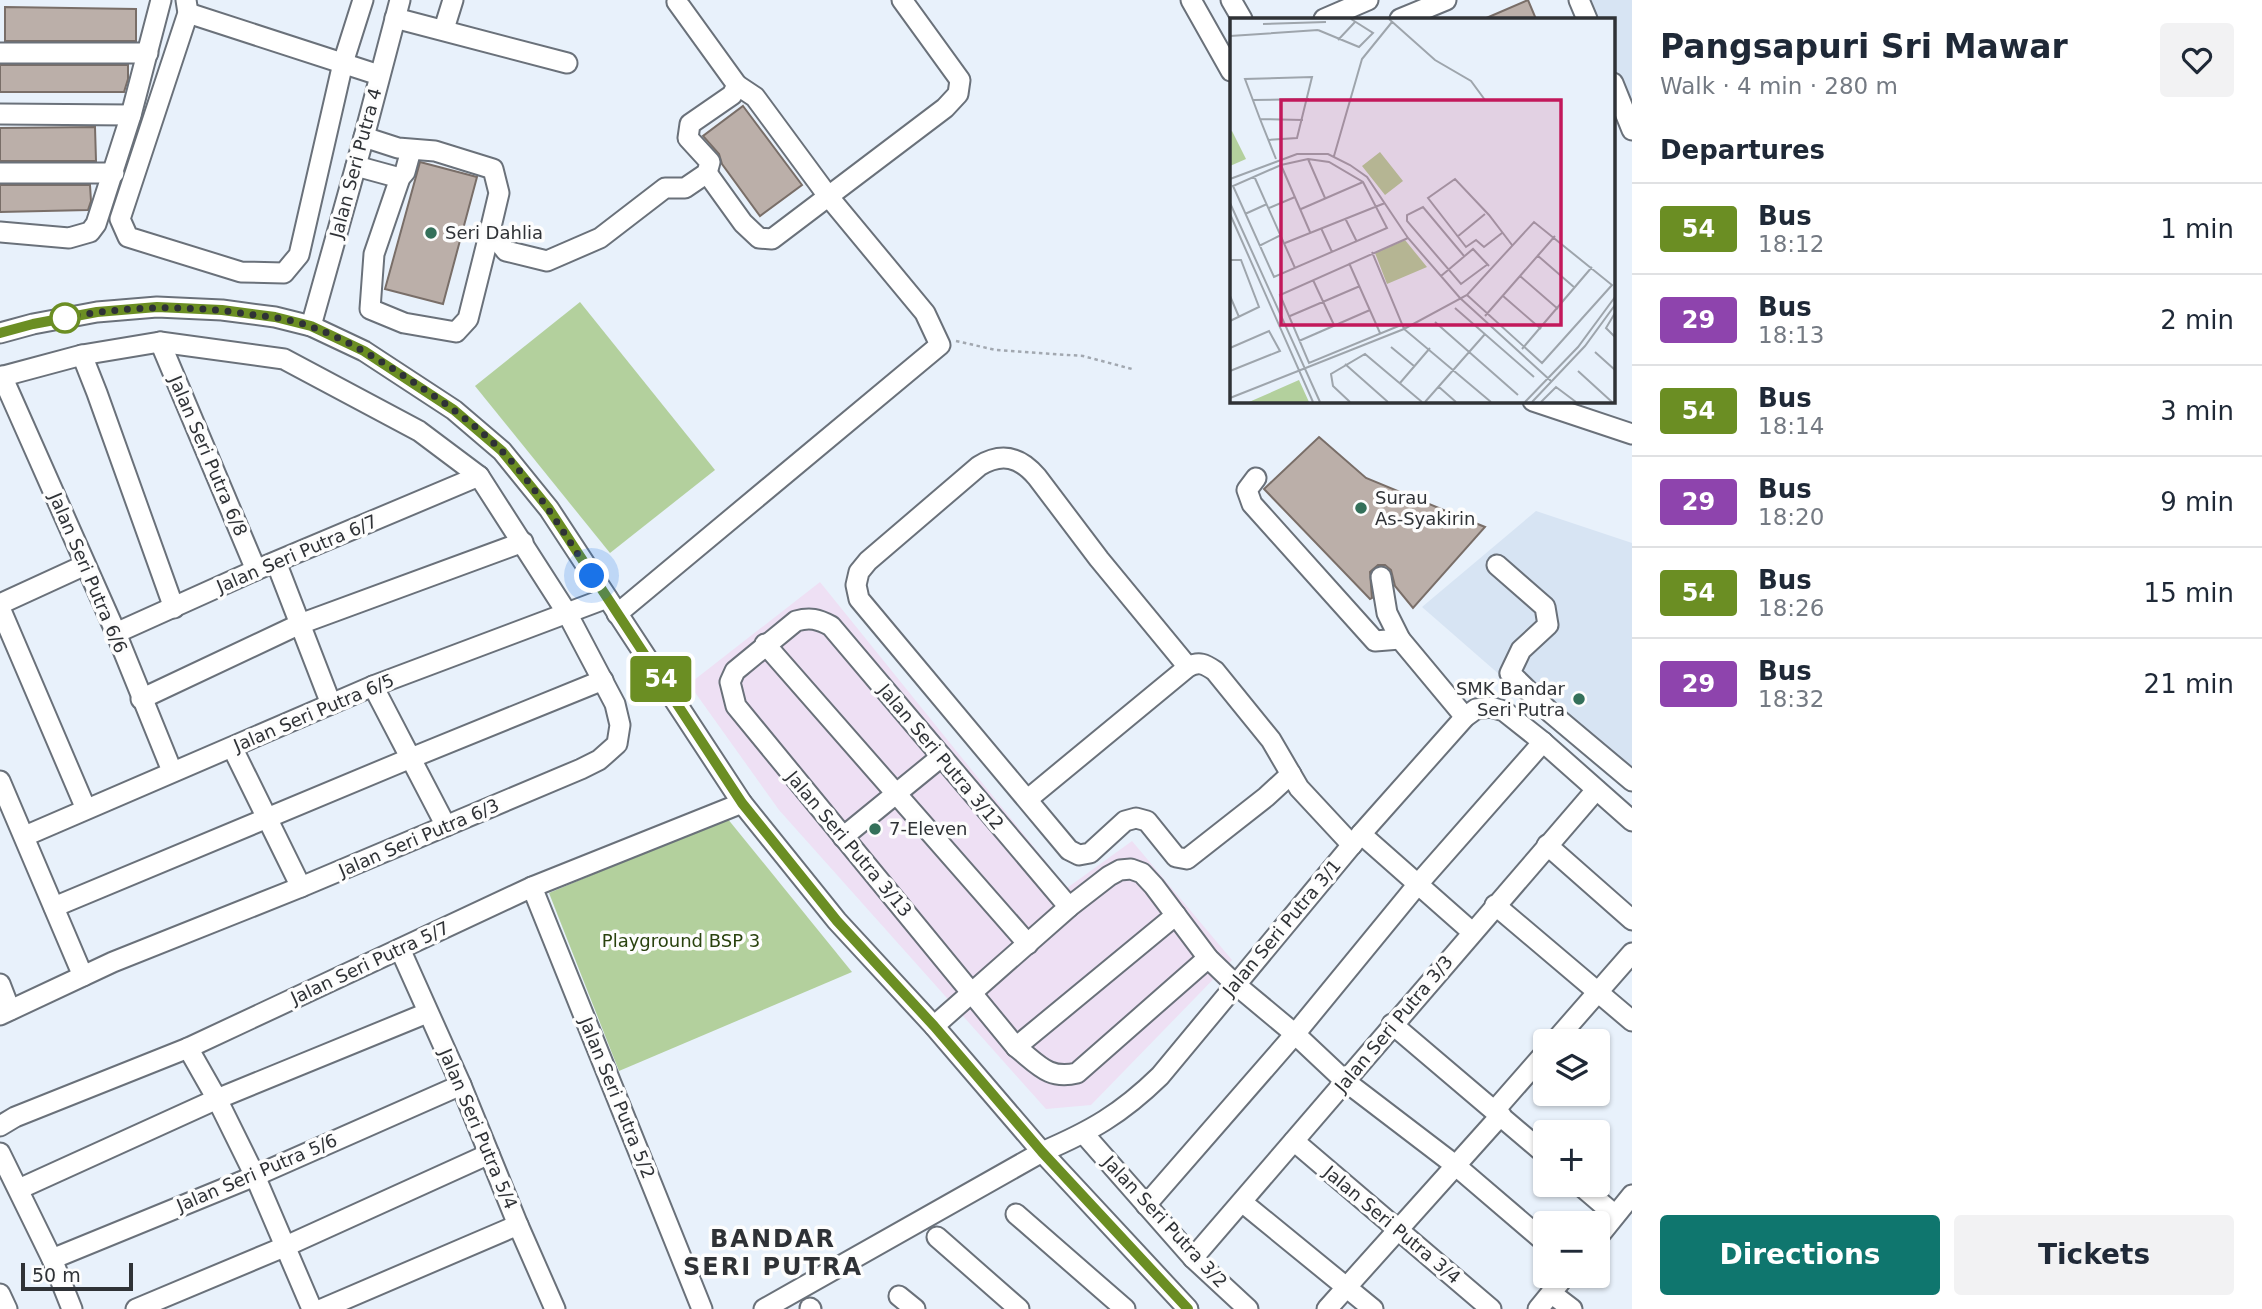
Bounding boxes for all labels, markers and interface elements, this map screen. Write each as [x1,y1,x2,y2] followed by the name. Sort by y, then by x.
[1230,18,1615,402] inset map
[2160,23,2234,97] button: heart
[1660,27,2068,66] text: Pangsapuri Sri Mawar
[1660,73,1898,99] text: Walk · 4 min · 280 m
[325,85,386,241] street label: Jalan Seri Putra 4
[1660,135,1825,165] text: Departures
[1758,201,1812,231] text: Bus
[2160,214,2234,244] text: 1 min
[1682,215,1715,243] text: 54
[445,222,543,243] place label: Seri Dahlia
[423,225,439,241] marker: Seri Dahlia
[1758,231,1824,257] text: 18:12
[1758,292,1812,322] text: Bus
[50,303,80,333] unlabelled marker
[2160,305,2234,335] text: 2 min
[1682,306,1715,334] text: 29
[1758,322,1824,348] text: 18:13
[165,372,252,539] street label: Jalan Seri Putra 6/8
[1758,383,1812,413] text: Bus
[2160,396,2234,426] text: 3 min
[1682,397,1715,425] text: 54
[1758,413,1824,439] text: 18:14
[1758,474,1812,504] text: Bus
[1375,487,1476,529] place label: Surau As-Syakirin
[2160,487,2234,517] text: 9 min
[1682,488,1715,516] text: 29
[45,489,132,656] street label: Jalan Seri Putra 6/6
[1353,500,1369,516] marker: Surau As-Syakirin
[1758,504,1824,530] text: 18:20
[213,510,380,597] street label: Jalan Seri Putra 6/7
[574,558,609,593] your location
[1758,565,1812,595] text: Bus
[2144,578,2234,608] text: 15 min
[1682,579,1715,607] text: 54
[1758,595,1824,621] text: 18:26
[630,656,692,702] line badge: 54
[1758,656,1812,686] text: Bus
[644,665,678,693] text: 54
[230,669,397,756] street label: Jalan Seri Putra 6/5
[2144,669,2234,699] text: 21 min
[1682,670,1715,698] text: 29
[1456,678,1566,720] place label: SMK Bandar Seri Putra
[874,679,1008,834] street label: Jalan Seri Putra 3/12
[1758,686,1824,712] text: 18:32
[1571,691,1587,707] marker: SMK Bandar Seri Putra
[782,766,916,921] street label: Jalan Seri Putra 3/13
[335,794,502,881] street label: Jalan Seri Putra 6/3
[889,818,968,839] place label: 7-Eleven
[867,821,883,837] marker: 7-Eleven
[1218,855,1345,1001] street label: Jalan Seri Putra 3/1
[286,917,452,1009] street label: Jalan Seri Putra 5/7
[602,930,760,951] park label: Playground BSP 3
[1330,951,1457,1097] street label: Jalan Seri Putra 3/3
[575,1013,659,1182] street label: Jalan Seri Putra 5/2
[1533,1029,1610,1288] map controls
[1533,1029,1610,1106] button: layers
[435,1045,522,1212] street label: Jalan Seri Putra 5/4
[1533,1120,1610,1197] button: +
[173,1129,340,1216] street label: Jalan Seri Putra 5/6
[1098,1151,1232,1292] street label: Jalan Seri Putra 3/2
[1319,1161,1465,1288] street label: Jalan Seri Putra 3/4
[1533,1211,1610,1288] button: −
[1660,1215,1940,1295] button: Directions
[1954,1215,2234,1295] button: Tickets
[683,1225,863,1281] district label: BANDAR SERI PUTRA
[21,1260,133,1292] scale bar
[32,1264,81,1286] text: 50 m

